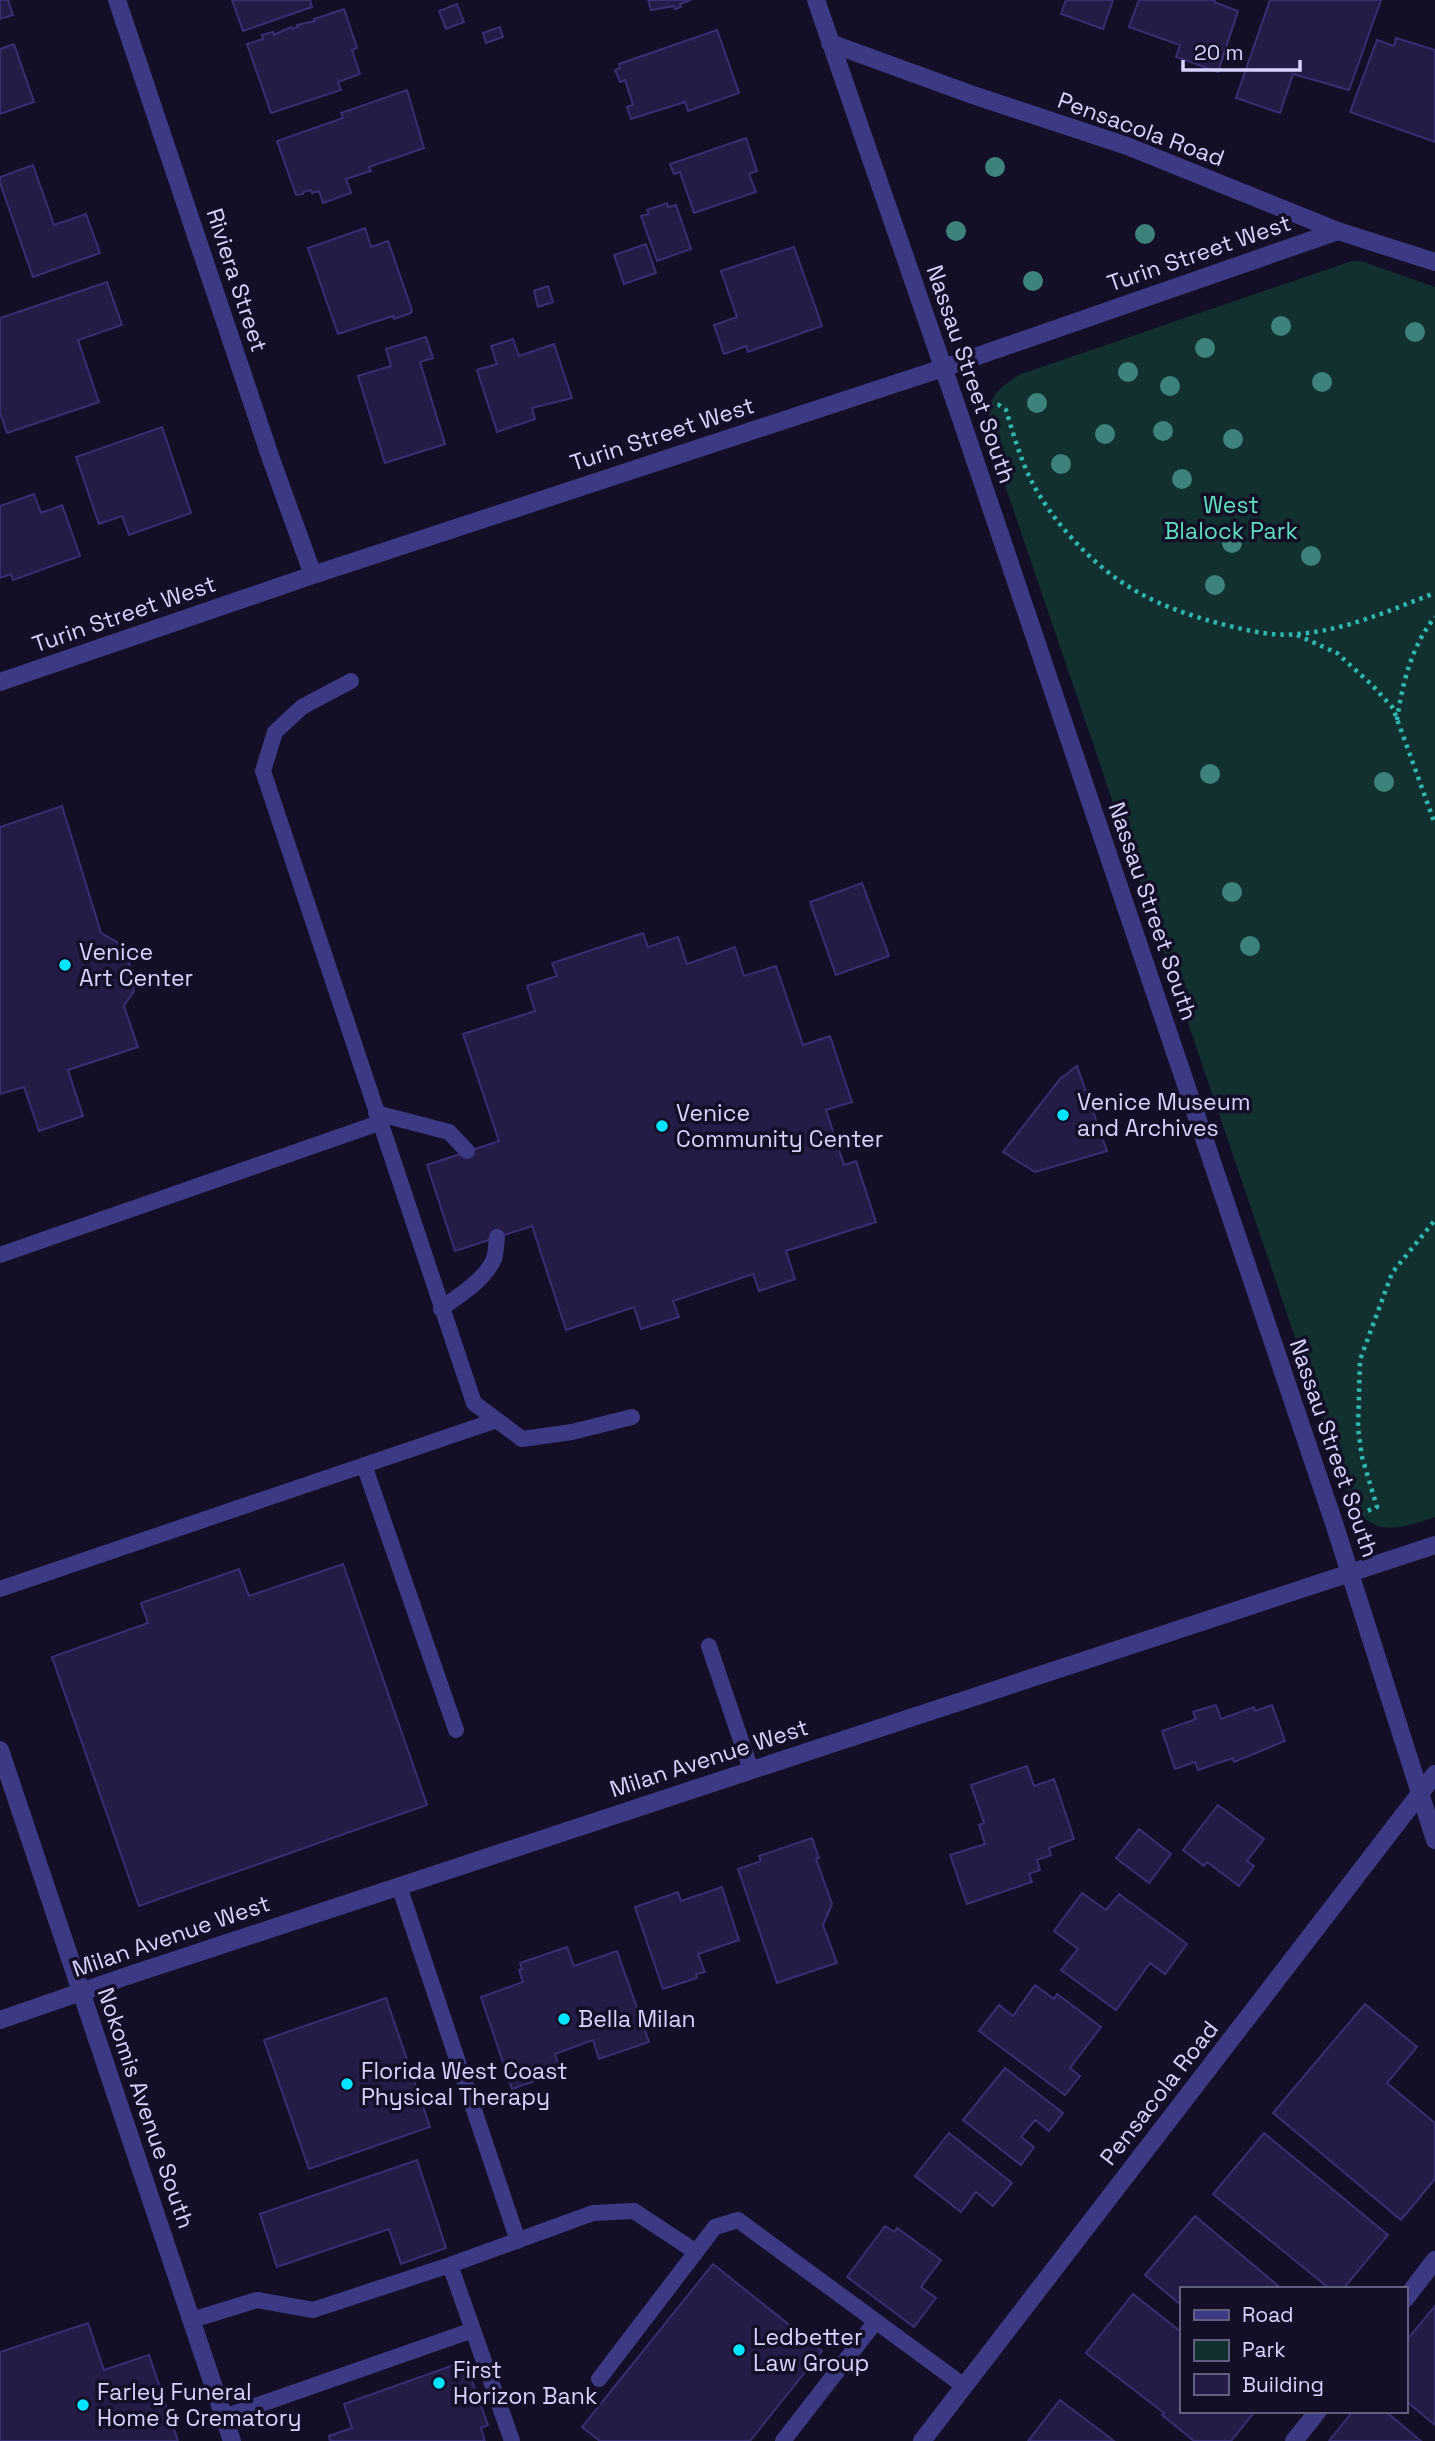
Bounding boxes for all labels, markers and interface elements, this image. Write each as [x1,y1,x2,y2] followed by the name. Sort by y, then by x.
[1183,28,1300,72] scale bar
[1194,39,1244,66] text: 20 m
[1053,85,1229,173] street label: Pensacola Road
[200,204,274,356] street label: Riviera Street
[1103,208,1295,298] street label: Turin Street West
[920,261,1022,487] street label: Nassau Street South
[566,390,758,478] street label: Turin Street West
[1164,490,1298,546] park label: West Blalock Park
[28,569,220,659] street label: Turin Street West
[1102,798,1204,1024] street label: Nassau Street South
[79,937,193,993] place label: Venice Art Center
[57,957,73,973] marker: Venice Art Center
[1077,1087,1251,1143] place label: Venice Museum and Archives
[676,1098,883,1154] place label: Venice Community Center
[1055,1107,1071,1123] marker: Venice Museum and Archives
[654,1118,670,1134] marker: Venice Community Center
[1283,1335,1385,1561] street label: Nassau Street South
[606,1712,812,1804] street label: Milan Avenue West
[68,1888,274,1984] street label: Milan Avenue West
[91,1984,201,2232] street label: Nokomis Avenue South
[578,2004,696,2034] place label: Bella Milan
[556,2011,572,2027] marker: Bella Milan
[1093,2015,1225,2171] street label: Pensacola Road
[361,2056,568,2112] place label: Florida West Coast Physical Therapy
[339,2076,355,2092] marker: Florida West Coast Physical Therapy
[1180,2287,1407,2413] legend
[1242,2301,1294,2328] text: Road
[753,2322,869,2378] place label: Ledbetter Law Group
[1242,2336,1286,2363] text: Park
[731,2342,747,2358] marker: Ledbetter Law Group
[453,2355,597,2411] place label: First Horizon Bank
[1242,2371,1324,2398] text: Building
[431,2375,447,2391] marker: First Horizon Bank
[97,2377,301,2433] place label: Farley Funeral Home & Crematory
[75,2397,91,2413] marker: Farley Funeral Home & Crematory

